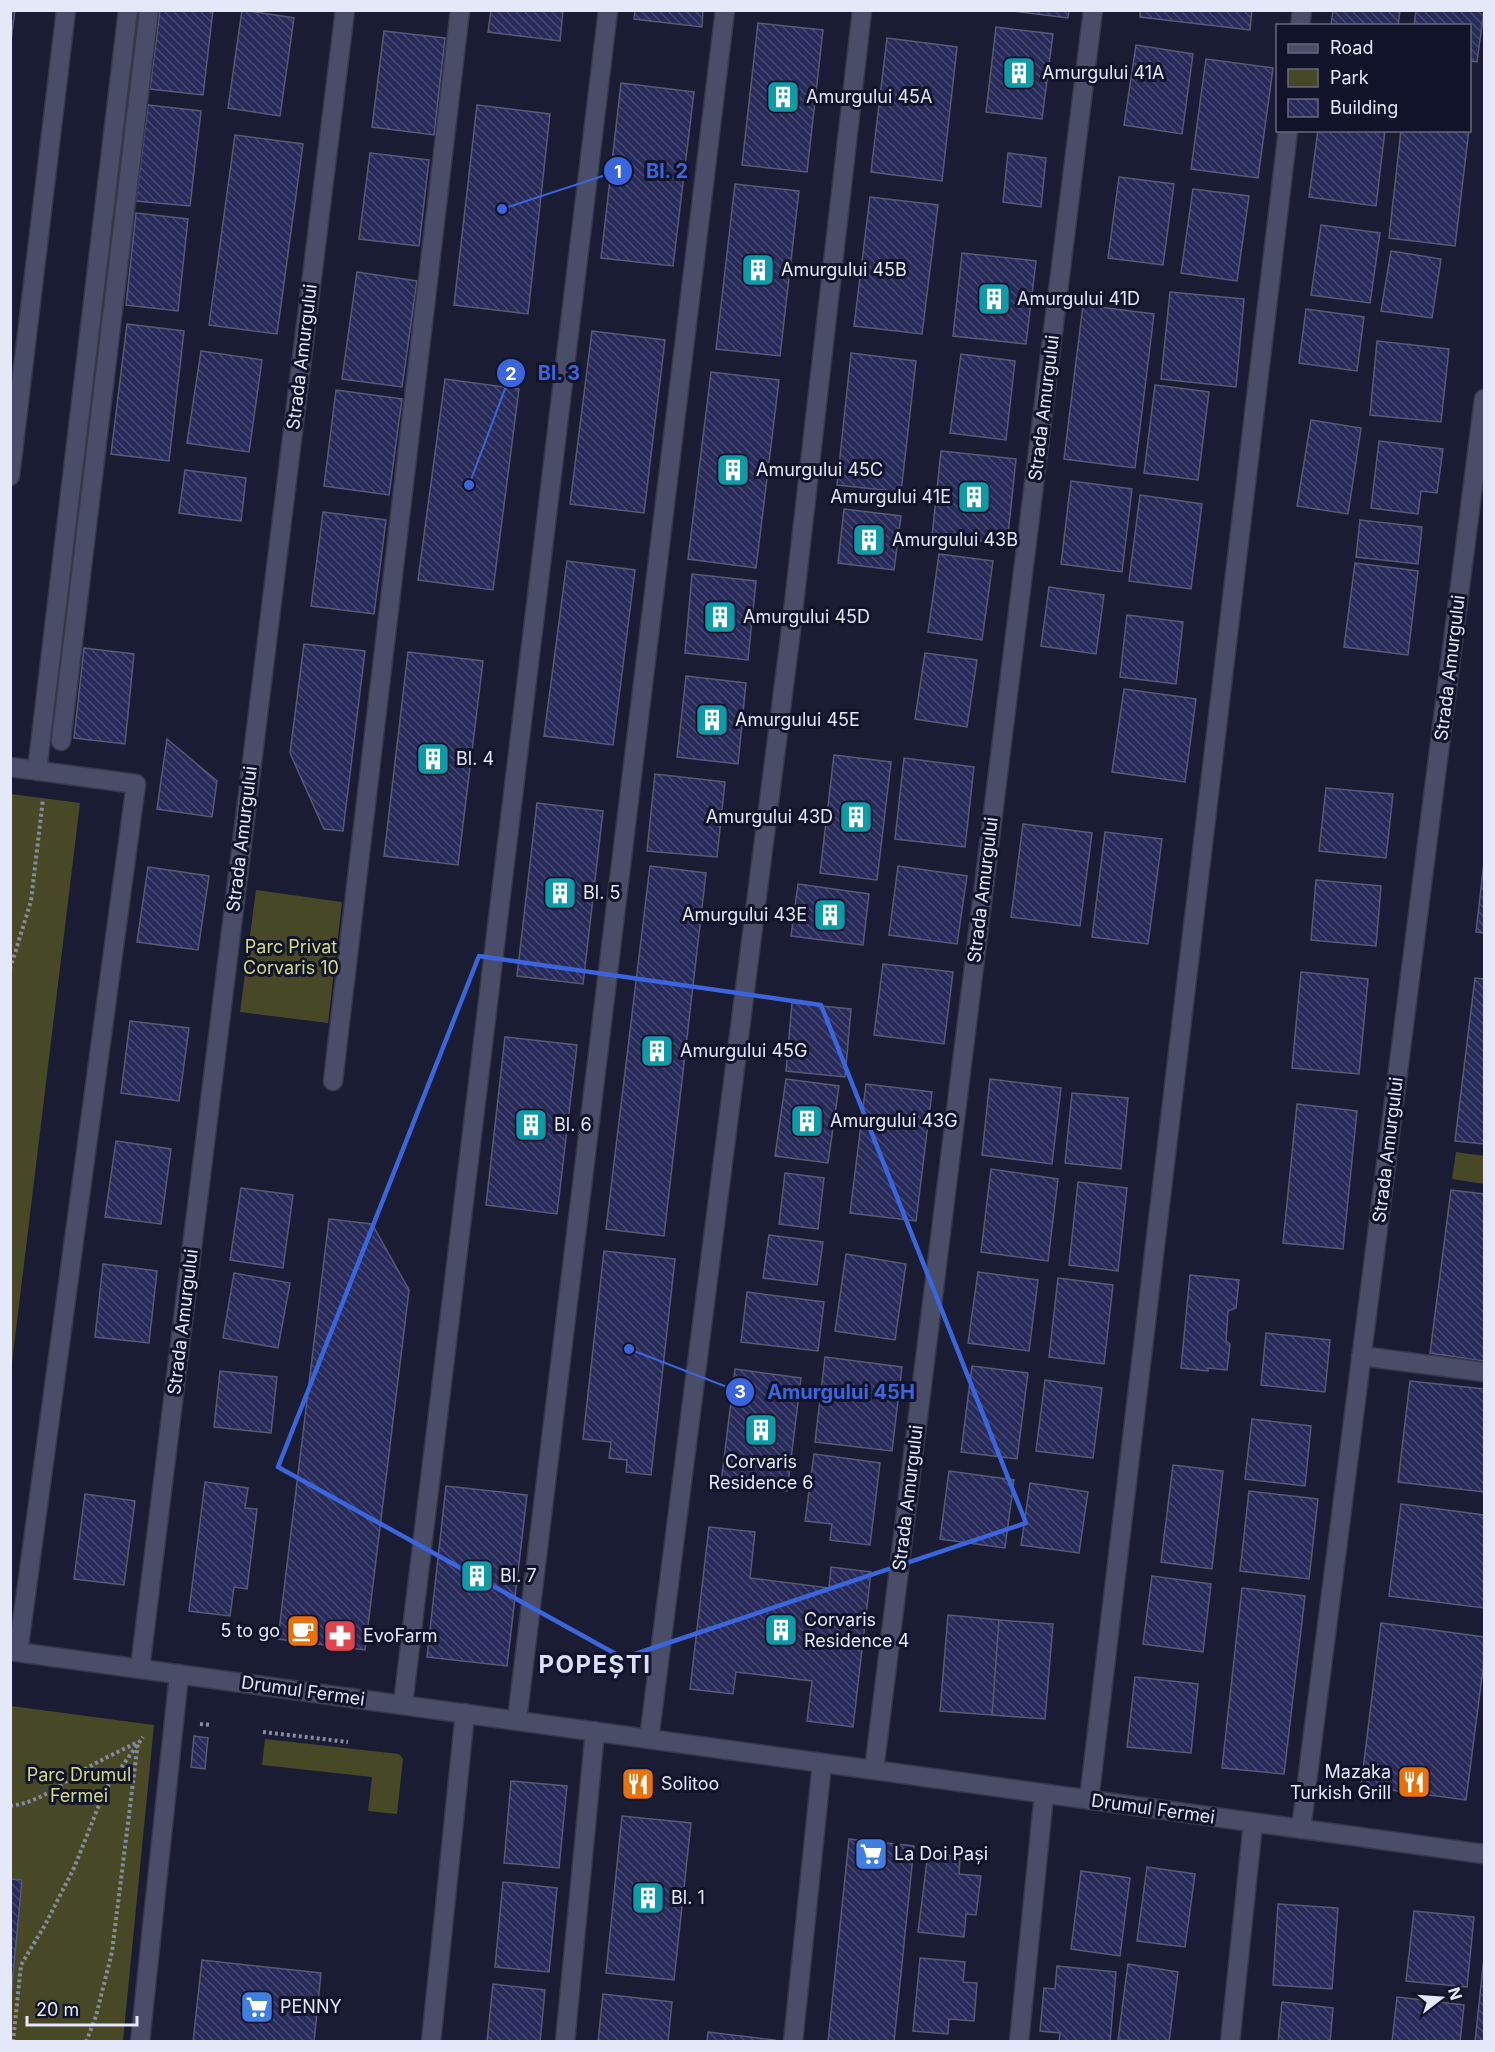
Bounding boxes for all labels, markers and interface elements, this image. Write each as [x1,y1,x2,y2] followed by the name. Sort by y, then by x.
[1276,24,1471,132] legend
[1330,37,1373,58] text: Road
[1001,55,1037,91] building icon: Amurgului 41A
[1042,62,1164,83] place label: Amurgului 41A
[1330,67,1369,88] text: Park
[765,79,801,115] building icon: Amurgului 45A
[806,86,932,107] place label: Amurgului 45A
[1330,97,1398,118] text: Building
[603,152,700,190] callout: Bl. 2
[646,159,688,183] text: Bl. 2
[614,161,622,182] text: 1
[740,252,776,288] building icon: Amurgului 45B
[781,259,907,280] place label: Amurgului 45B
[976,281,1012,317] building icon: Amurgului 41D
[282,283,321,431] street label: Strada Amurgului
[1017,288,1140,309] place label: Amurgului 41D
[1024,334,1063,482] street label: Strada Amurgului
[496,354,593,392] callout: Bl. 3
[538,361,580,385] text: Bl. 3
[505,363,517,384] text: 2
[715,452,751,488] building icon: Amurgului 45C
[756,459,883,480] place label: Amurgului 45C
[956,479,992,515] building icon: Amurgului 41E
[830,486,951,507] place label: Amurgului 41E
[851,522,887,558] building icon: Amurgului 43B
[892,529,1018,550] place label: Amurgului 43B
[1430,594,1469,742] street label: Strada Amurgului
[702,599,738,635] building icon: Amurgului 45D
[743,606,870,627] place label: Amurgului 45D
[694,702,730,738] building icon: Amurgului 45E
[735,709,860,730] place label: Amurgului 45E
[415,741,451,777] building icon: Bl. 4
[456,748,494,769] place label: Bl. 4
[222,765,261,913] street label: Strada Amurgului
[838,799,874,835] building icon: Amurgului 43D
[706,806,833,827] place label: Amurgului 43D
[963,816,1002,964] street label: Strada Amurgului
[542,875,578,911] building icon: Bl. 5
[583,882,620,903] place label: Bl. 5
[812,897,848,933] building icon: Amurgului 43E
[682,904,807,925] place label: Amurgului 43E
[243,936,339,978] park label: Parc Privat Corvaris 10
[639,1033,675,1069] building icon: Amurgului 45G
[680,1040,807,1061] place label: Amurgului 45G
[1368,1076,1407,1224] street label: Strada Amurgului
[789,1103,825,1139] building icon: Amurgului 43G
[513,1107,549,1143] building icon: Bl. 6
[830,1110,958,1131] place label: Amurgului 43G
[554,1114,592,1135] place label: Bl. 6
[163,1248,202,1396] street label: Strada Amurgului
[725,1373,927,1411] callout: Amurgului 45H
[767,1380,915,1404] text: Amurgului 45H
[734,1381,746,1402] text: 3
[743,1412,779,1448] building icon: Corvaris Residence 6
[888,1424,927,1572] street label: Strada Amurgului
[709,1451,813,1493] place label: Corvaris Residence 6
[459,1558,495,1594] building icon: Bl. 7
[500,1565,537,1586] place label: Bl. 7
[804,1609,909,1651] place label: Corvaris Residence 4
[763,1612,799,1648] building icon: Corvaris Residence 4
[285,1613,321,1649] cafe icon: 5 to go
[322,1618,358,1654] pharmacy icon: EvoFarm
[221,1620,280,1641] place label: 5 to go
[363,1625,438,1646] place label: EvoFarm
[538,1650,652,1679] district label: POPEȘTI
[240,1671,366,1710] street label: Drumul Fermei
[1290,1761,1391,1803] place label: Mazaka Turkish Grill
[27,1764,131,1806] park label: Parc Drumul Fermei
[1396,1764,1432,1800] restaurant icon: Mazaka Turkish Grill
[620,1766,656,1802] restaurant icon: Solitoo
[661,1773,719,1794] place label: Solitoo
[1090,1789,1216,1828] street label: Drumul Fermei
[853,1836,889,1872] supermarket icon: La Doi Pași
[894,1843,988,1865] place label: La Doi Pași
[630,1880,666,1916] building icon: Bl. 1
[671,1887,705,1908] place label: Bl. 1
[1411,1968,1471,2028] north arrow
[1444,1985,1467,2002] text: N
[27,1989,136,2027] scale bar
[239,1989,275,2025] supermarket icon: PENNY
[280,1996,342,2017] place label: PENNY
[36,1999,79,2020] text: 20 m

